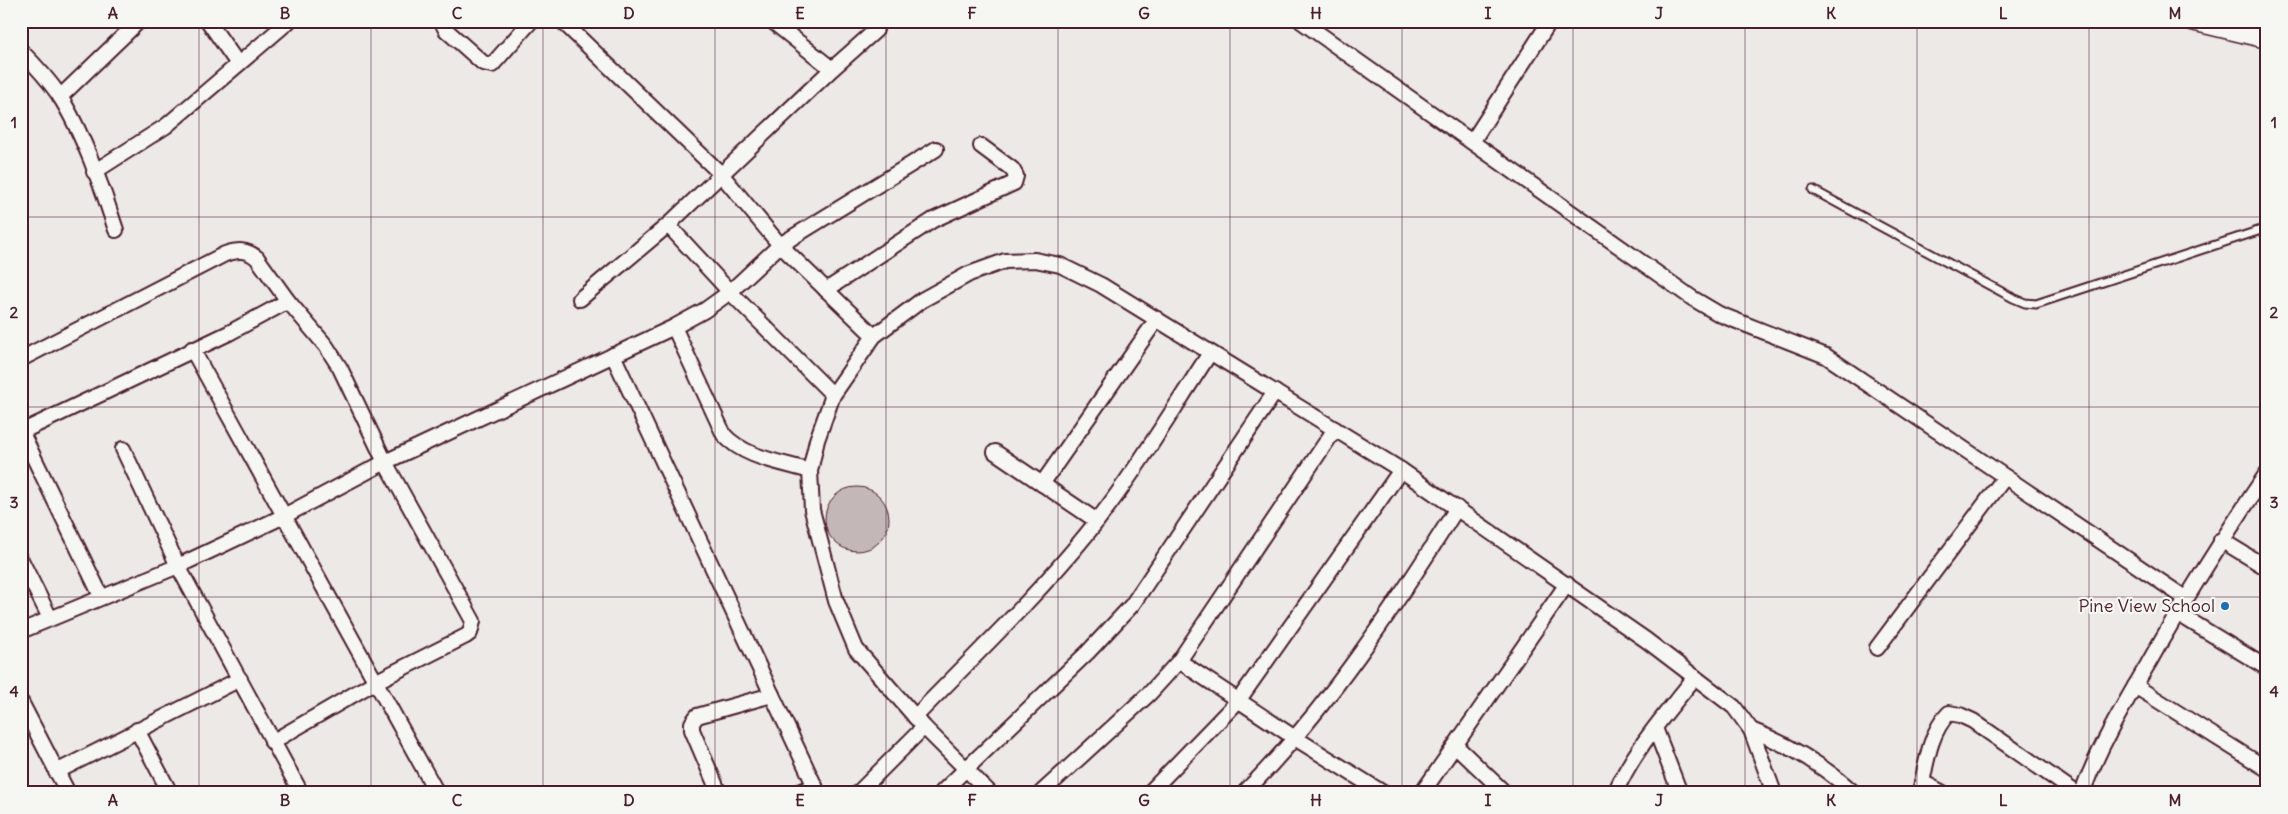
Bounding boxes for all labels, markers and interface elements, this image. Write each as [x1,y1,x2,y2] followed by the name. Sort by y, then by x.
[108,3,118,23] text: A
[280,3,291,23] text: B
[452,3,463,23] text: C
[623,3,635,23] text: D
[795,3,805,23] text: E
[967,3,977,23] text: F
[1138,3,1150,23] text: G
[1310,3,1322,23] text: H
[1485,3,1492,23] text: I
[1655,3,1664,23] text: J
[1826,3,1836,23] text: K
[1999,3,2008,23] text: L
[2169,3,2182,23] text: M
[11,112,17,132] text: 1
[2271,112,2277,132] text: 1
[10,302,19,322] text: 2
[2270,302,2279,322] text: 2
[9,492,19,512] text: 3
[2269,492,2279,512] text: 3
[2079,594,2215,617] place label: Pine View School
[2219,600,2231,612] marker: Pine View School
[9,681,19,701] text: 4
[2269,681,2279,701] text: 4
[108,790,118,810] text: A
[280,790,291,810] text: B
[452,790,463,810] text: C
[623,790,635,810] text: D
[795,790,805,810] text: E
[967,790,977,810] text: F
[1138,790,1150,810] text: G
[1310,790,1322,810] text: H
[1485,790,1492,810] text: I
[1655,790,1664,810] text: J
[1826,790,1836,810] text: K
[1999,790,2008,810] text: L
[2169,790,2182,810] text: M

